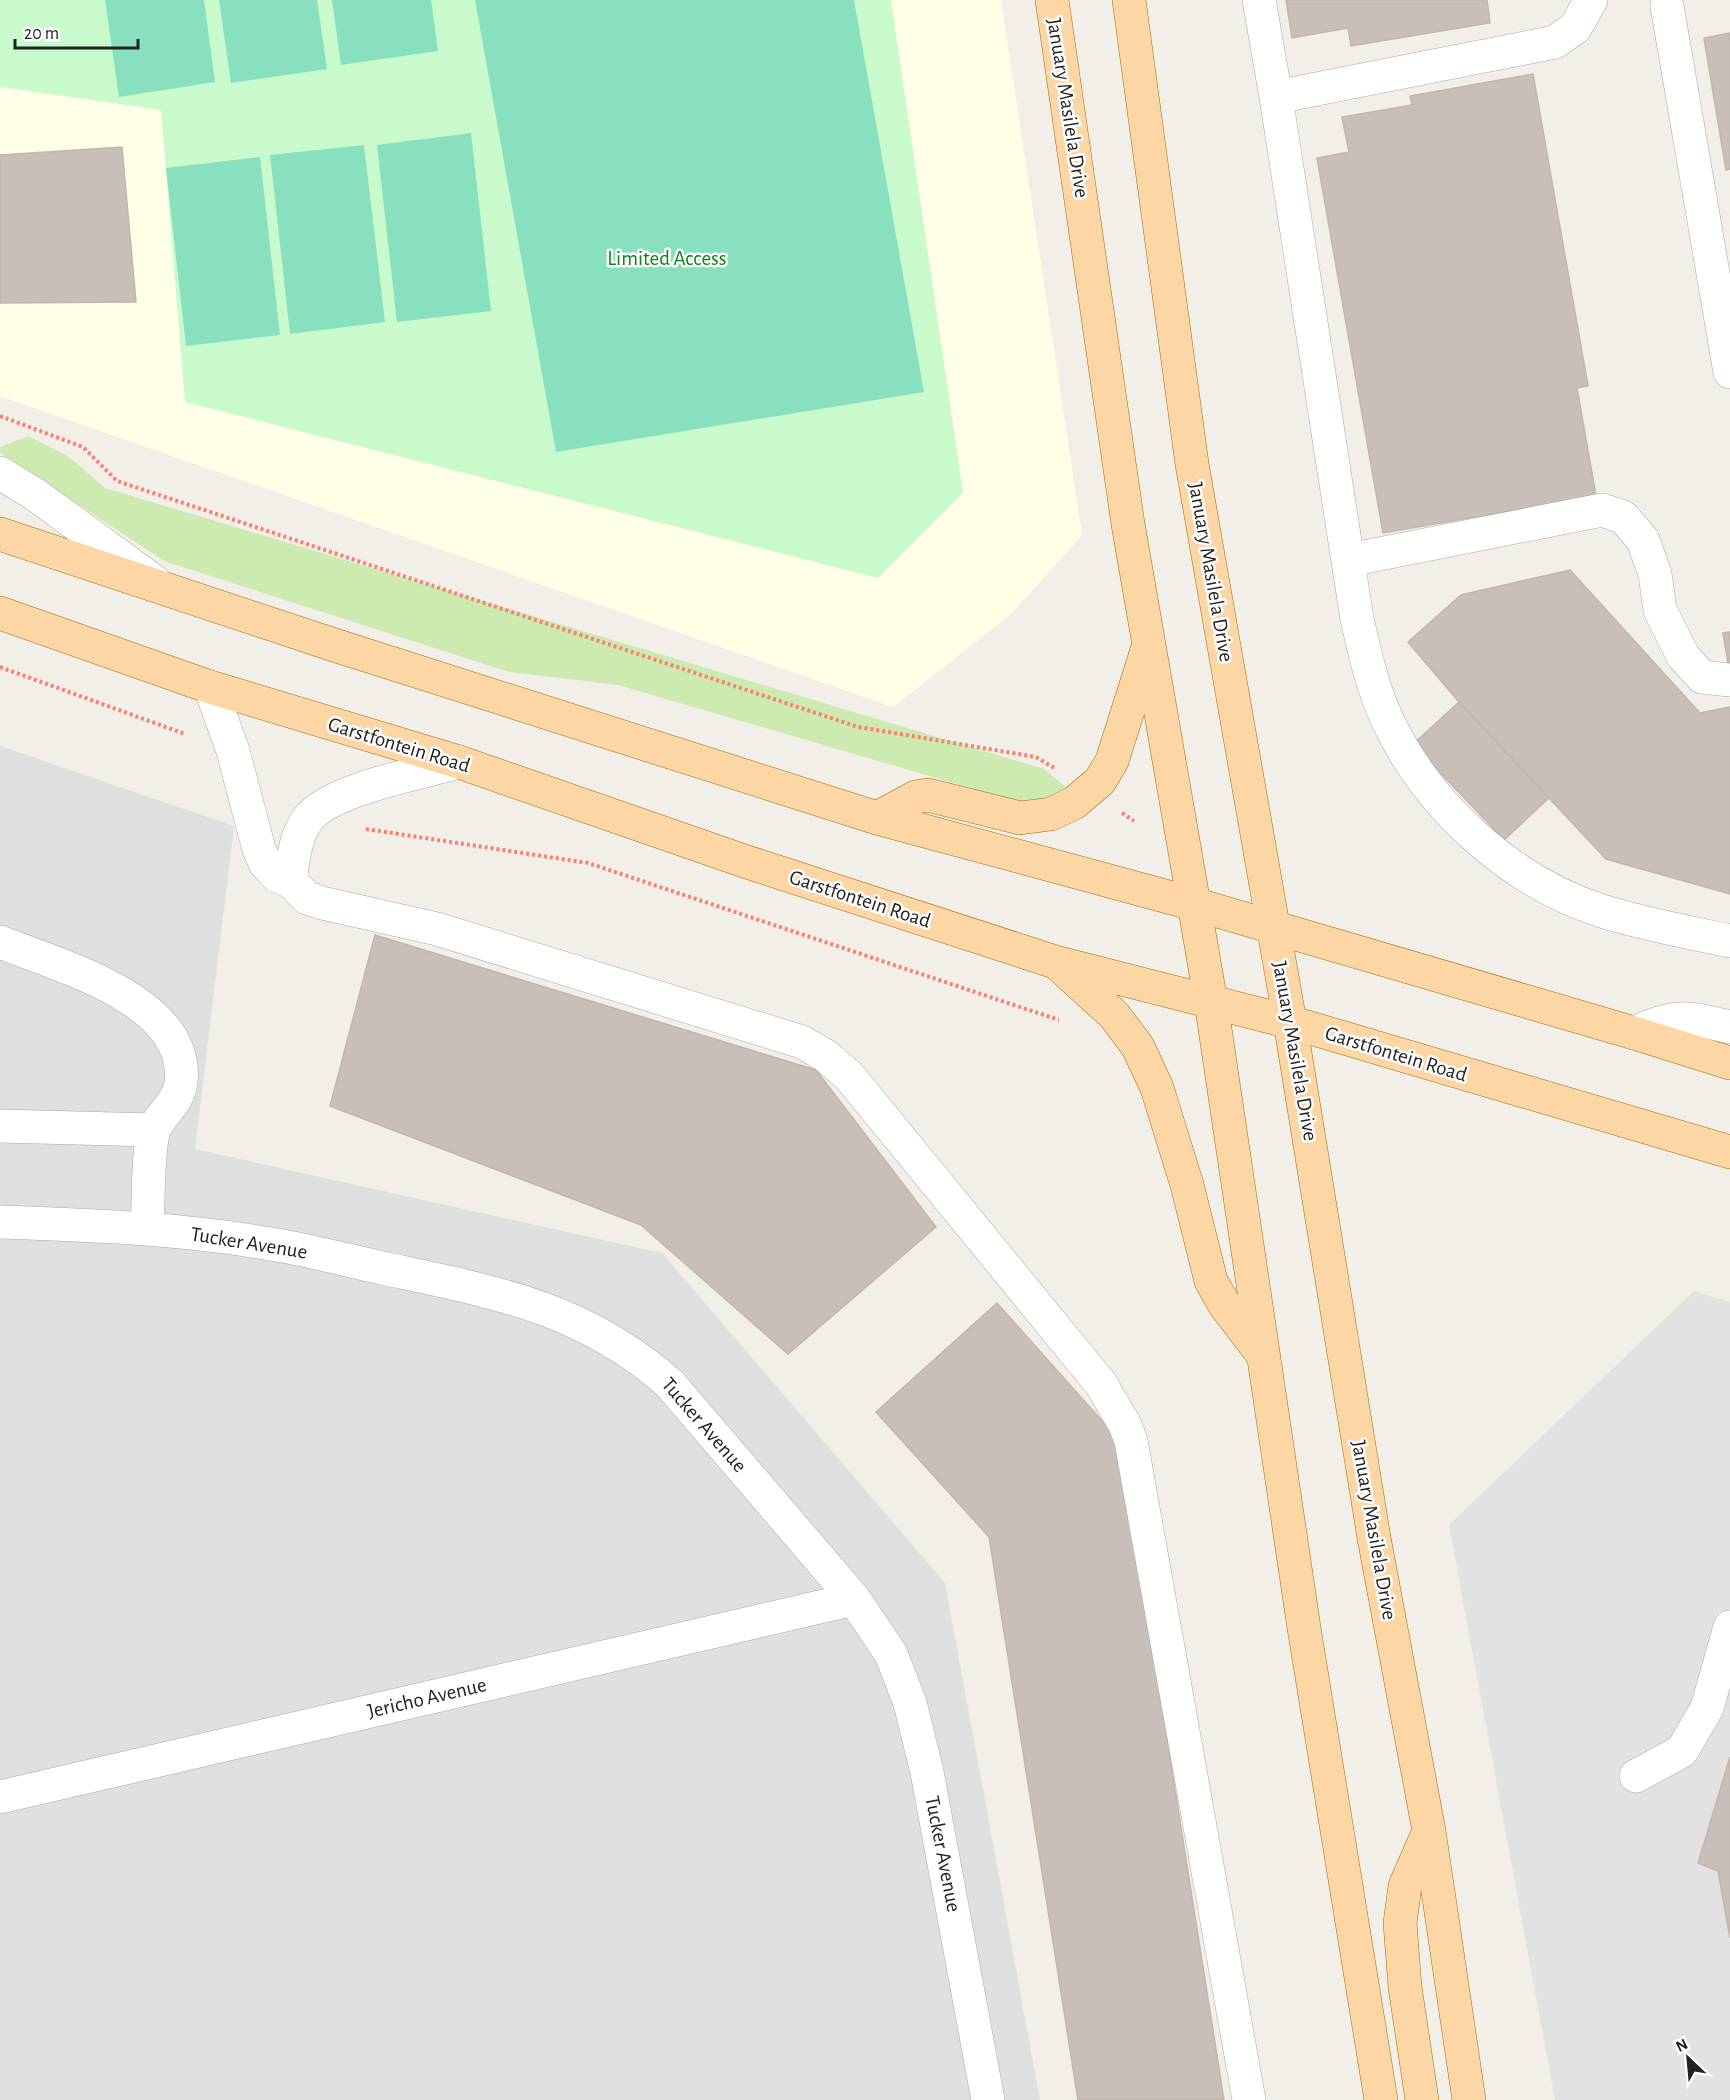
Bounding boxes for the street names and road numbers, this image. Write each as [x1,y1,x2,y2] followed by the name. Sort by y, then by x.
[1043,17,1093,199] street label: January Masilela Drive
[1185,481,1237,663] street label: January Masilela Drive
[325,713,473,777] street label: Garstfontein Road
[787,866,933,932] street label: Garstfontein Road
[1269,960,1321,1142] street label: January Masilela Drive
[1322,1022,1470,1086] street label: Garstfontein Road
[189,1223,309,1263] street label: Tucker Avenue
[657,1374,751,1476] street label: Tucker Avenue
[1348,1439,1400,1621] street label: January Masilela Drive
[365,1674,489,1722] street label: Jericho Avenue
[921,1794,965,1914] street label: Tucker Avenue

